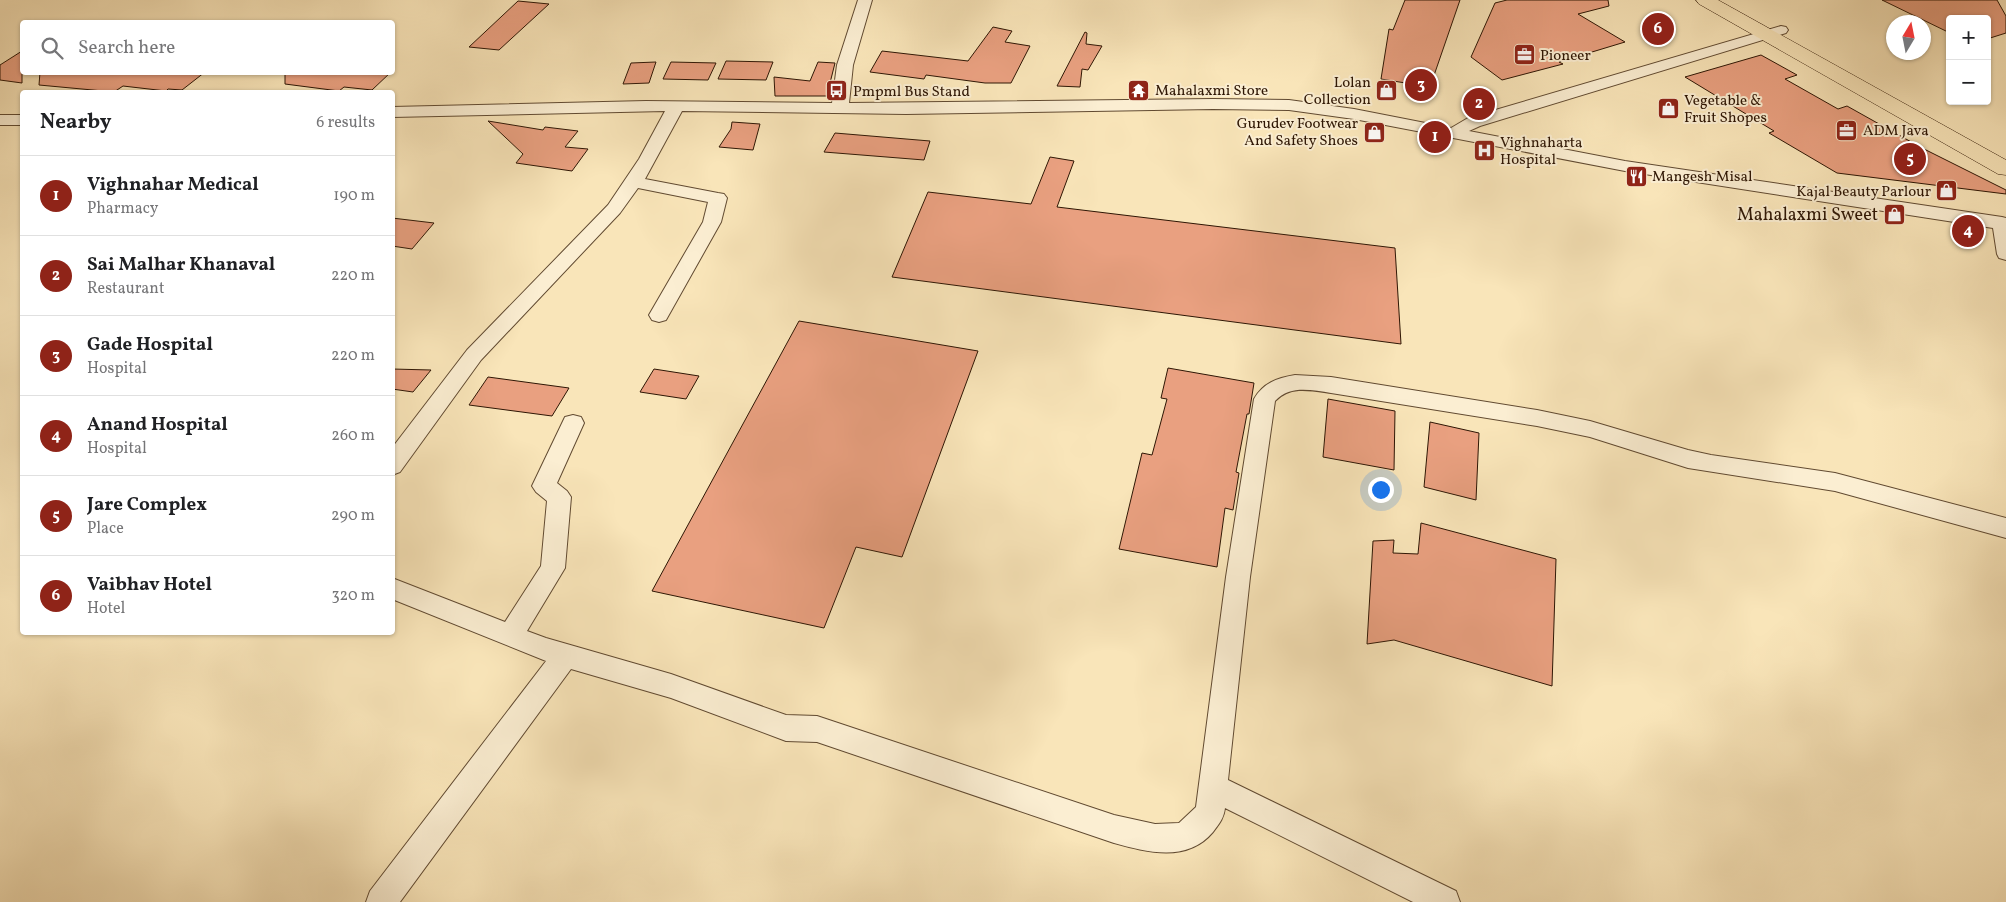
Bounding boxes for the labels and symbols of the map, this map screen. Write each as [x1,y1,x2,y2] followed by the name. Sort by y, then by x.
[1642,10,1674,48] pin: 6
[1886,15,1931,60] north arrow
[1512,43,1536,67] office icon: Pioneer
[1540,46,1591,67] place label: Pioneer
[1405,66,1437,104] pin: 3
[1304,73,1371,111] place label: Lolan Collection
[1127,78,1151,102] temple icon: Mahalaxmi Store
[825,79,849,103] bus stop icon: Pmpml Bus Stand
[1375,79,1399,103] shop icon: Lolan Collection
[1155,81,1268,102] place label: Mahalaxmi Store
[853,82,970,103] place label: Pmpml Bus Stand
[1463,85,1495,123] pin: 2
[1684,91,1767,129] place label: Vegetable & Fruit Shopes
[1656,97,1680,121] shop icon: Vegetable & Fruit Shopes
[1237,114,1358,152] place label: Gurudev Footwear And Safety Shoes
[1419,118,1451,156] pin: 1
[1835,118,1859,142] office icon: ADM Java
[1362,120,1386,144] shop icon: Gurudev Footwear And Safety Shoes
[1863,121,1929,142] place label: ADM Java
[1500,133,1583,171] place label: Vighnaharta Hospital
[1472,139,1496,163] hospital icon: Vighnaharta Hospital
[1894,140,1926,178] pin: 5
[1624,164,1648,188] restaurant icon: Mangesh Misal
[1652,167,1752,188] place label: Mangesh Misal
[1935,179,1959,203] shop icon: Kajal Beauty Parlour
[1796,182,1931,203] place label: Kajal Beauty Parlour
[1882,202,1906,226] shop icon: Mahalaxmi Sweet
[1737,203,1878,228] place label: Mahalaxmi Sweet
[1952,212,1984,250] pin: 4
[1368,477,1394,503] your location

